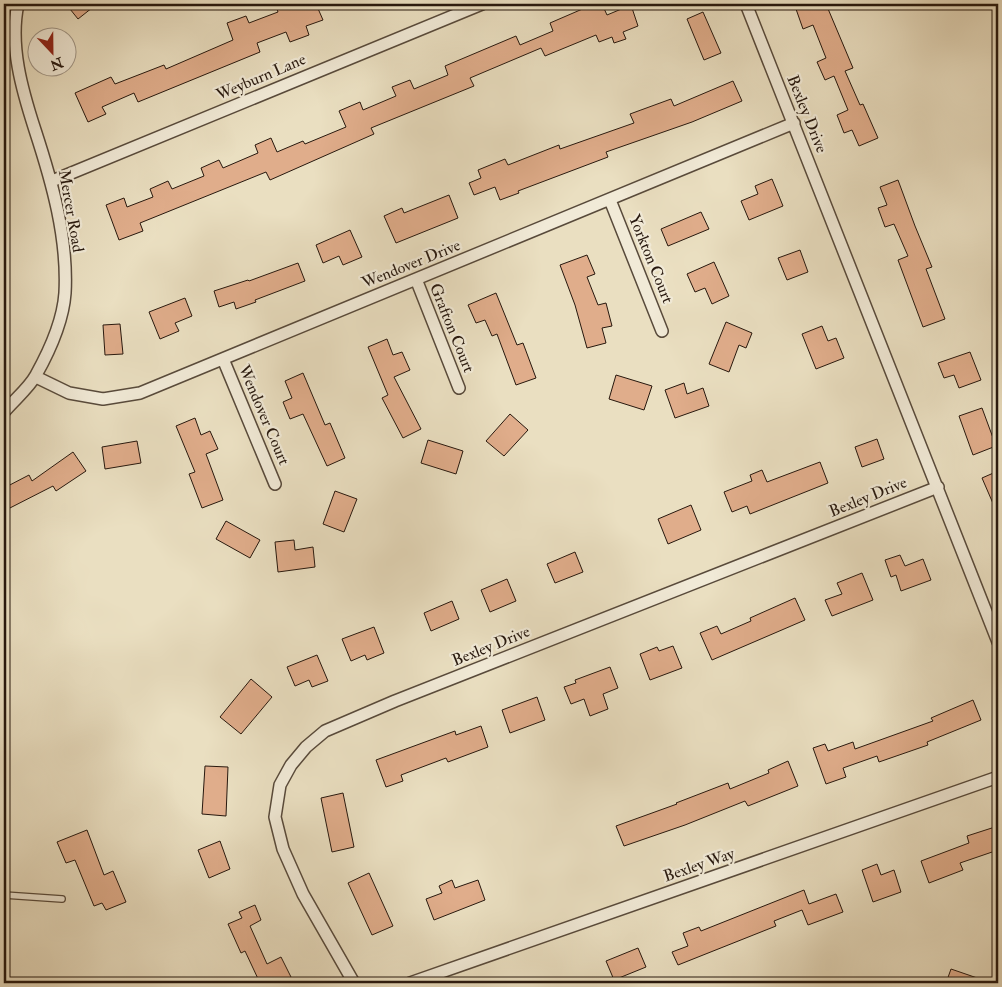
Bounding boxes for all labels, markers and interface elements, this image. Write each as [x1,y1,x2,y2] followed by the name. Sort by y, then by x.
[28,28,78,78] north arrow
[212,49,309,105] street label: Weyburn Lane
[47,53,67,74] text: N
[782,72,832,156] street label: Bexley Drive
[54,168,88,254] street label: Mercer Road
[624,212,678,306] street label: Yorkton Court
[358,235,464,293] street label: Wendover Drive
[425,280,479,376] street label: Grafton Court
[234,361,294,468] street label: Wendover Court
[826,472,910,522] street label: Bexley Drive
[449,621,533,671] street label: Bexley Drive
[661,843,738,886] street label: Bexley Way

